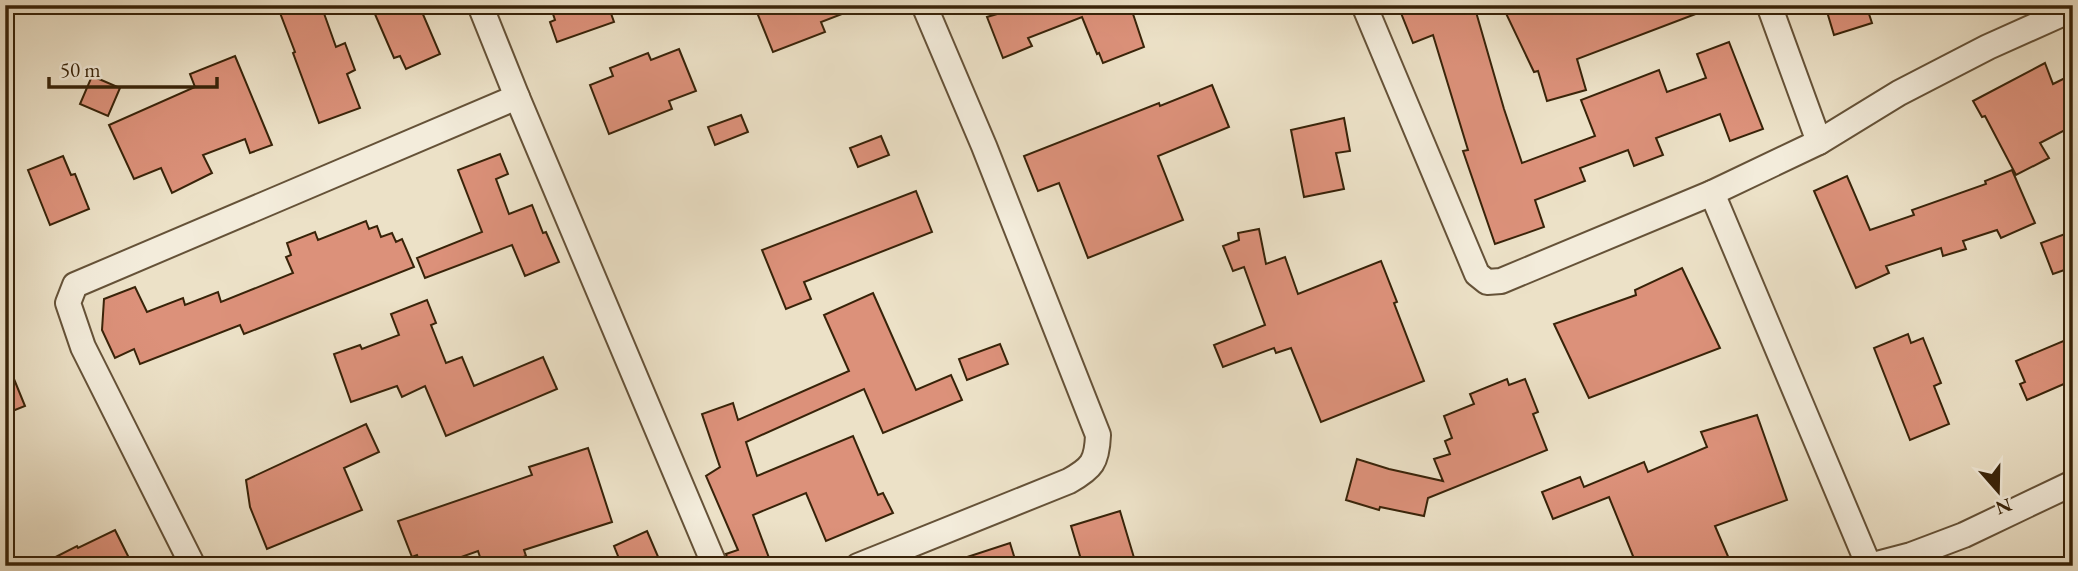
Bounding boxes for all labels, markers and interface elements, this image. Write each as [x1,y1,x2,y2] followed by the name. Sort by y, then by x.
[49,46,217,90] scale bar
[60,56,101,83] text: 50 m
[1962,456,2032,526] north arrow
[1992,492,2015,521] text: N

